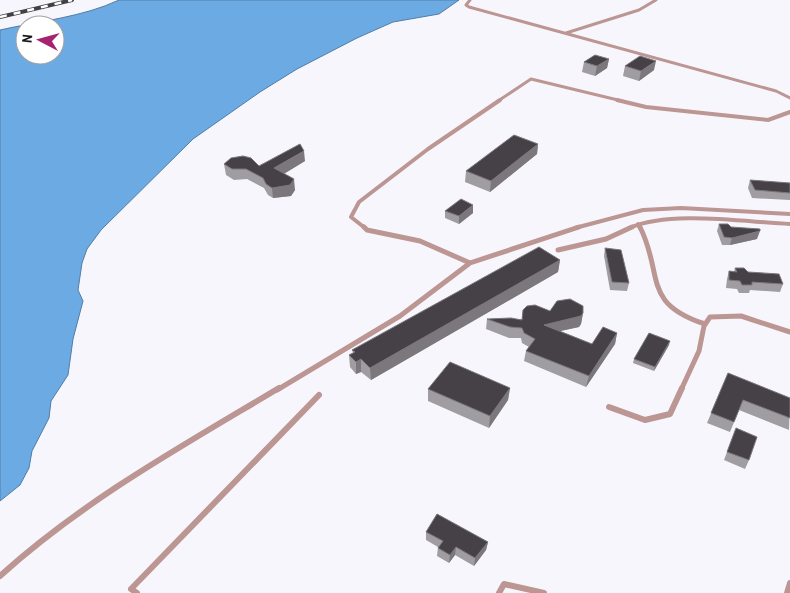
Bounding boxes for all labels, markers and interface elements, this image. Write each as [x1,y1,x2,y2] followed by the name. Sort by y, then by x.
[15,15,65,65] north arrow
[18,34,36,44] text: N

